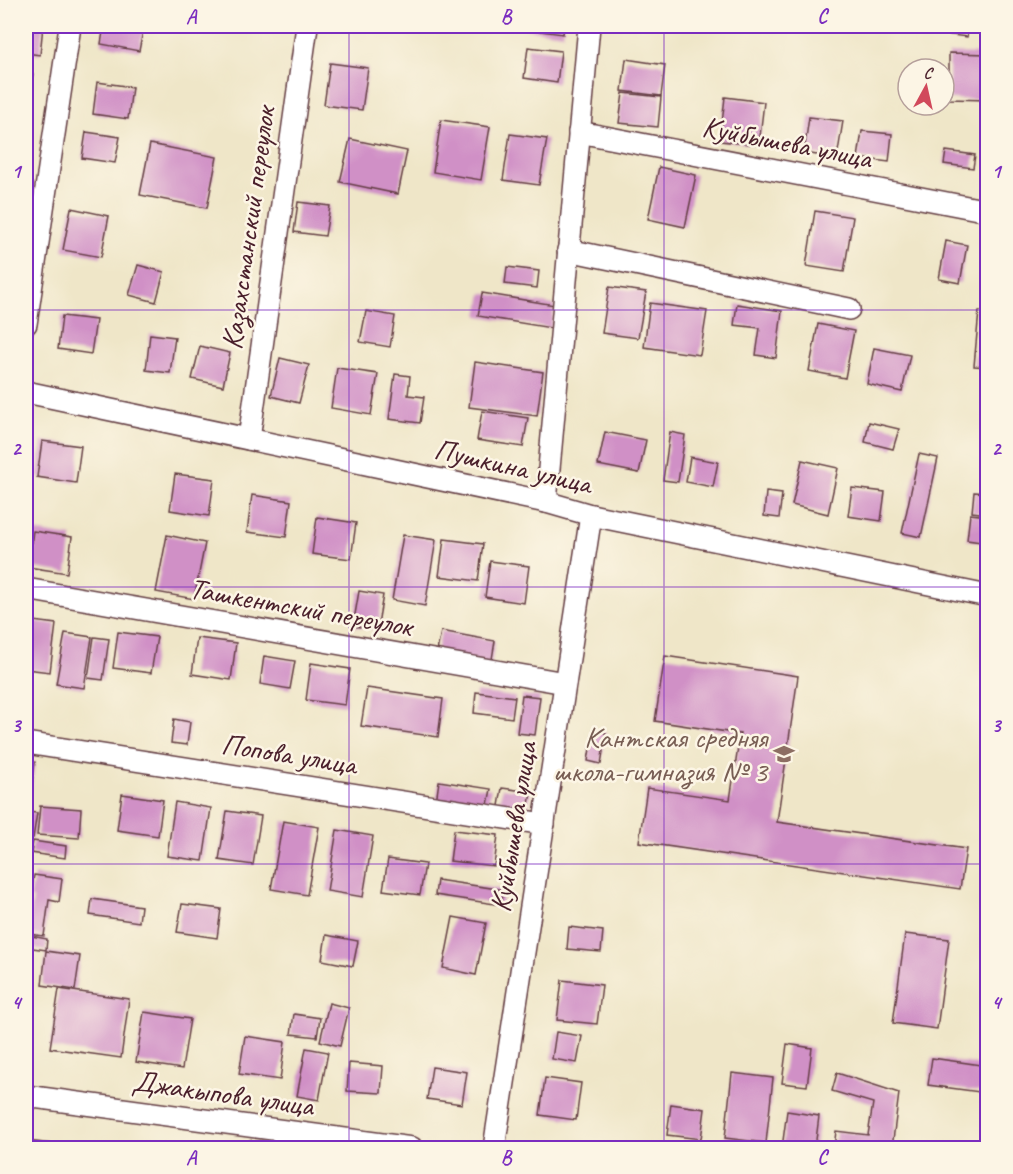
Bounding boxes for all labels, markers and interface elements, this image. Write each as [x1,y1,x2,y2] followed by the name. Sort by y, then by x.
[186,4,198,29] text: A
[501,4,513,29] text: B
[817,4,829,29] text: C
[896,57,956,117] north arrow
[923,63,935,84] text: С
[212,101,284,352] street label: Казахстанский переулок
[699,107,877,177] street label: Куйбышева улица
[12,159,23,184] text: 1
[992,159,1003,184] text: 1
[431,430,598,503] street label: Пушкина улица
[12,436,23,461] text: 2
[992,436,1003,461] text: 2
[187,569,418,646] street label: Ташкентский переулок
[12,713,23,738] text: 3
[992,713,1003,738] text: 3
[553,718,770,790] place label: Кантская средняя школа-гимназия № 3
[219,725,362,784] street label: Попова улица
[481,737,545,915] street label: Куйбышева улица
[772,742,796,766] school or university icon: Кантская средняя школа-гимназия № 3
[12,990,24,1015] text: 4
[992,990,1004,1015] text: 4
[130,1061,318,1125] street label: Джакыпова улица
[186,1145,198,1170] text: A
[501,1145,513,1170] text: B
[817,1145,829,1170] text: C

